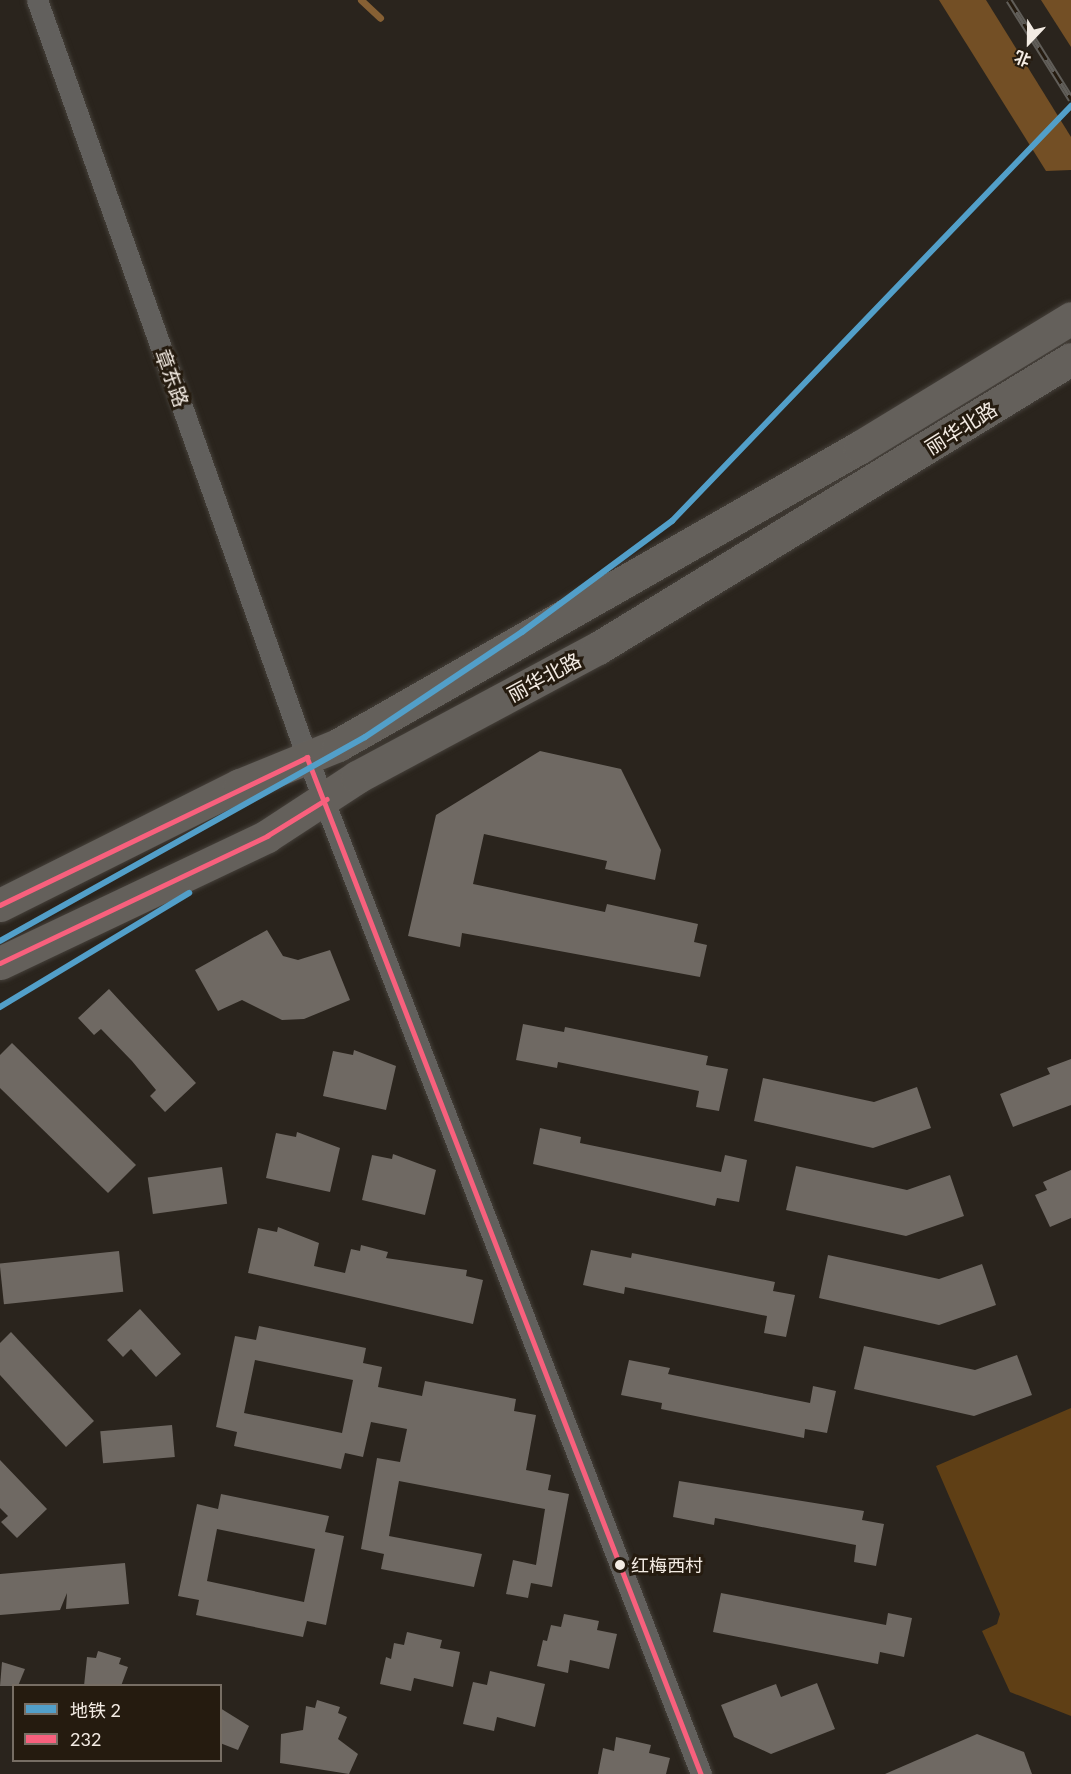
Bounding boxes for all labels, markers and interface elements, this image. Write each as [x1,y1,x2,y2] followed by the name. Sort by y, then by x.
[999,12,1059,72] north arrow
[1011,47,1033,71] text: 北
[150,346,194,410] street label: 章东路
[921,397,1001,459] street label: 丽华北路
[503,648,585,706] street label: 丽华北路
[631,1554,703,1576] place label: 红梅西村
[614,1559,626,1571] marker: 红梅西村
[12,1684,222,1762] legend
[70,1699,121,1721] text: 地铁 2
[70,1728,101,1750] text: 232

